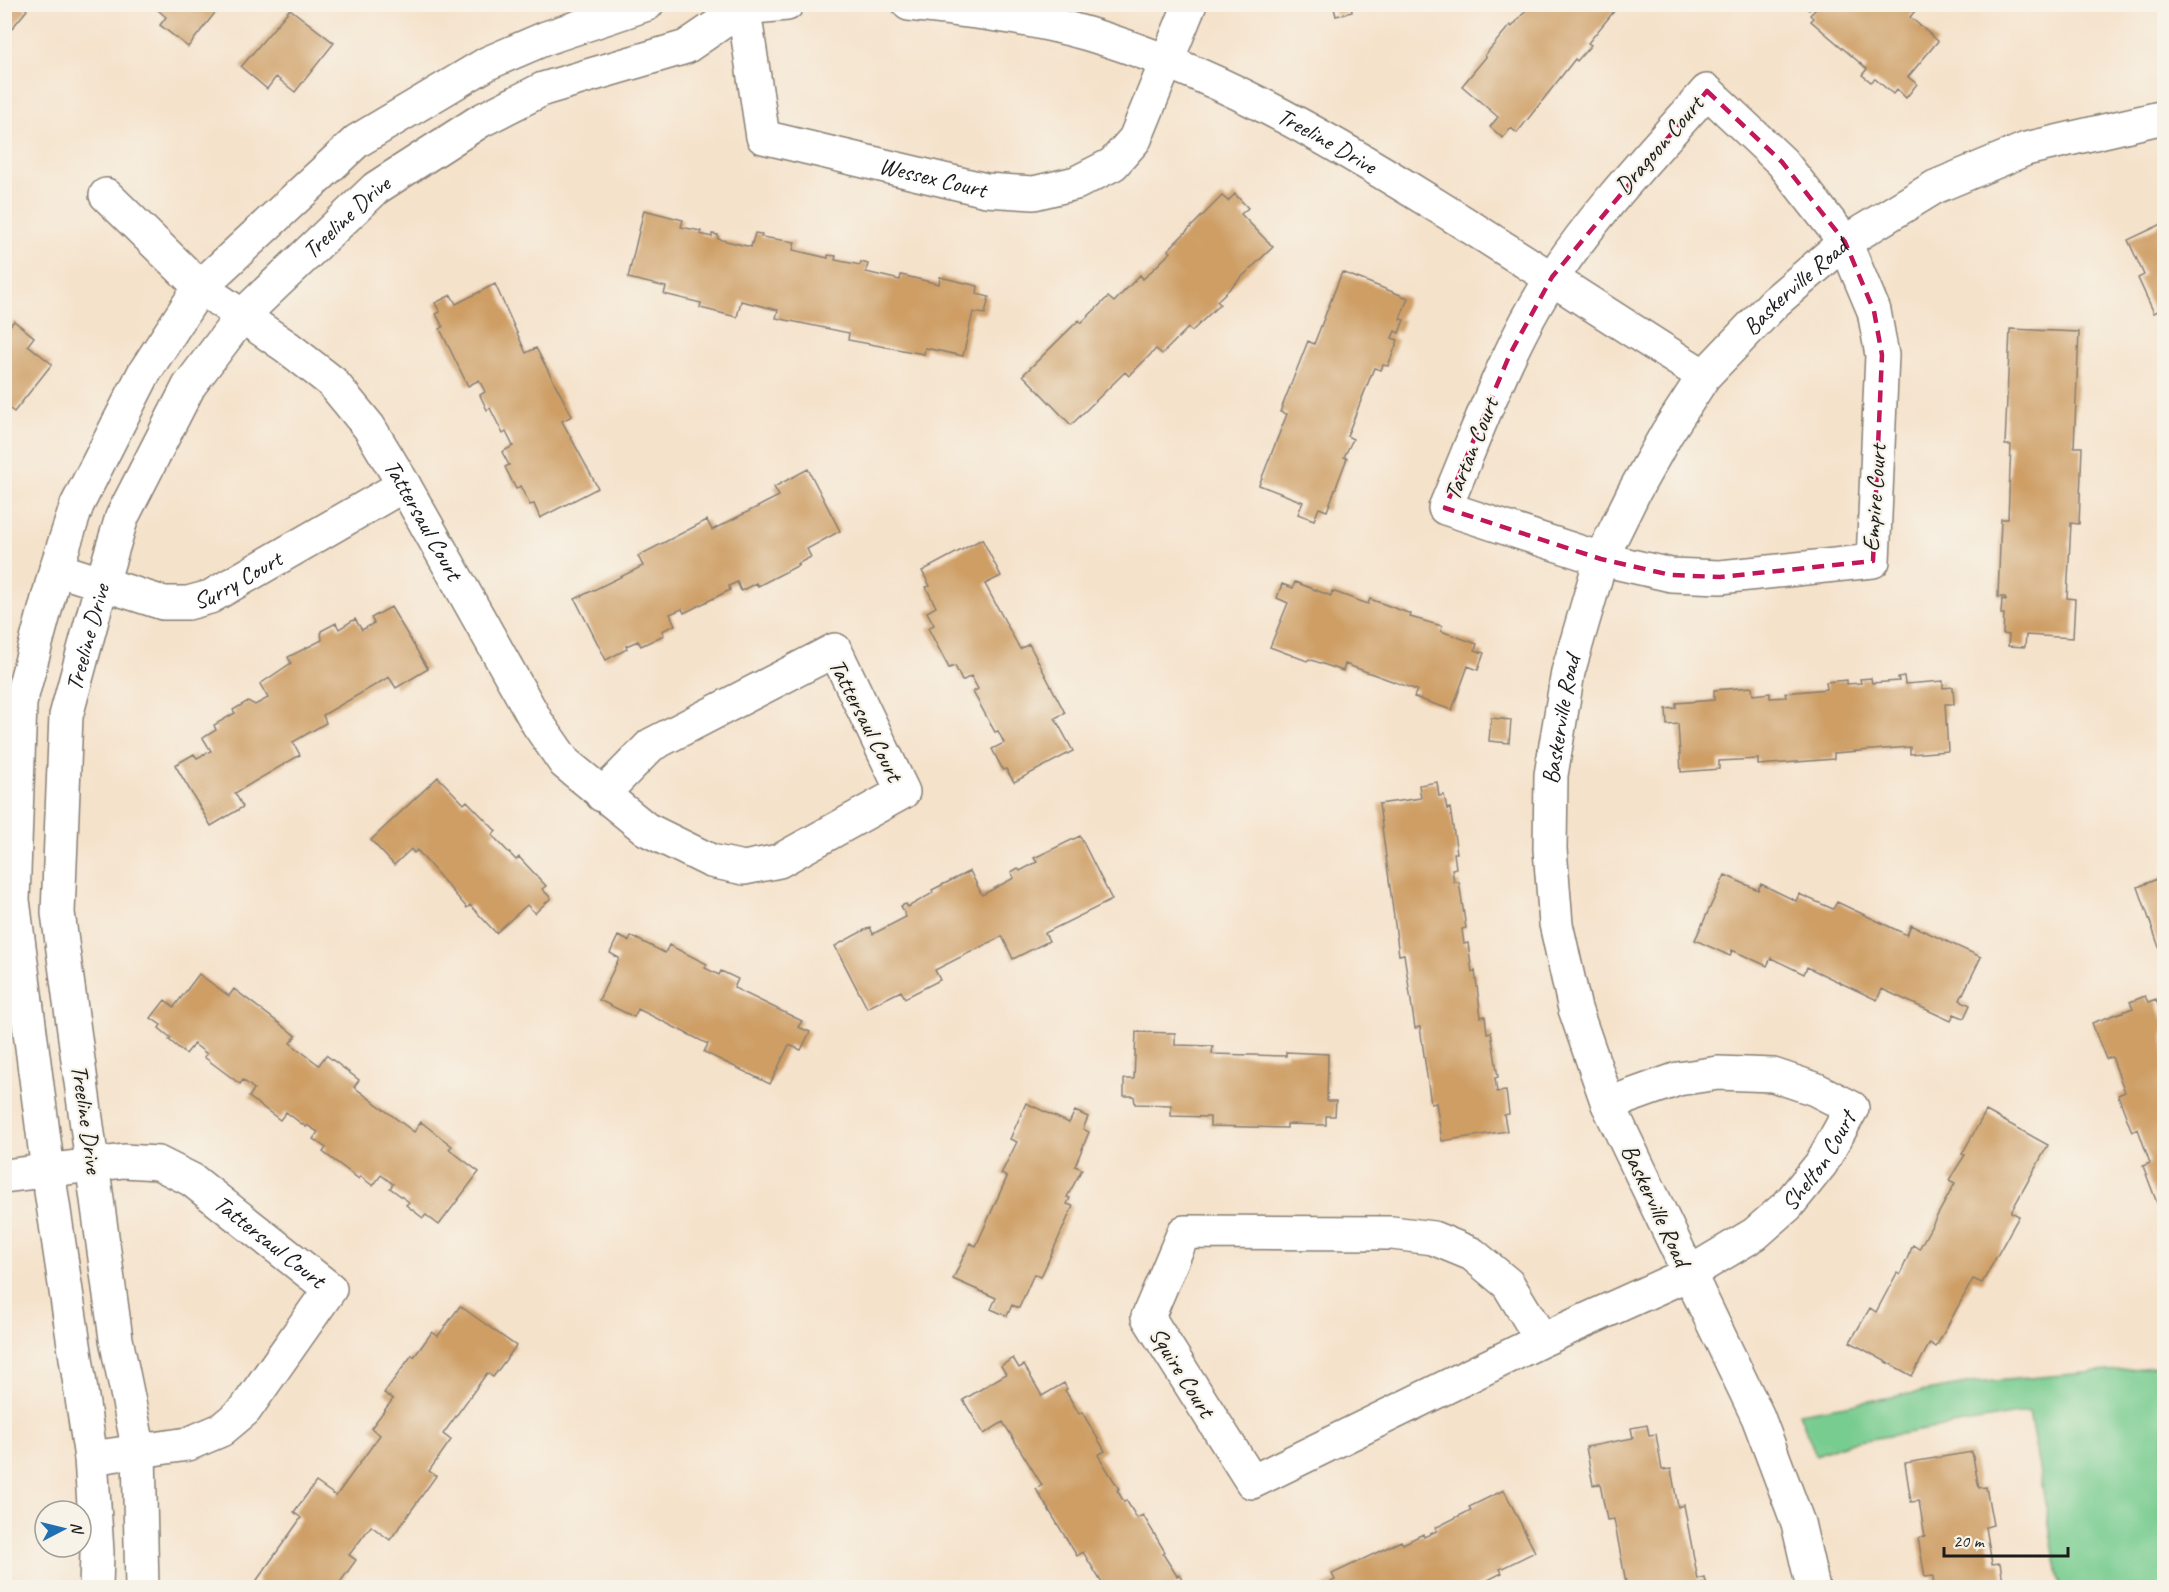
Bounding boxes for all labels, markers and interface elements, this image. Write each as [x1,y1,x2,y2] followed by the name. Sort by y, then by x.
[1608,88,1711,200] street label: Dragoon Court
[1272,101,1384,182] street label: Treeline Drive
[876,150,991,205] street label: Wessex Court
[296,167,397,265] street label: Treeline Drive
[1736,229,1856,342] street label: Baskerville Road
[1437,392,1506,504] street label: Tartan Court
[1855,441,1893,553] street label: Empire Court
[377,454,470,587] street label: Tattersaul Court
[190,543,289,616] street label: Surry Court
[59,578,117,694] street label: Treeline Drive
[1536,648,1588,785] street label: Baskerville Road
[822,654,911,788] street label: Tattersaul Court
[65,1063,110,1177] street label: Treeline Drive
[1774,1103,1864,1217] street label: Shelton Court
[1615,1139,1699,1274] street label: Baskerville Road
[208,1188,333,1296] street label: Tattersaul Court
[1143,1321,1223,1424] street label: Squire Court
[33,1499,93,1559] north arrow
[1944,1520,2068,1558] scale bar
[66,1521,88,1536] text: N
[1953,1530,1986,1552] text: 20 m

